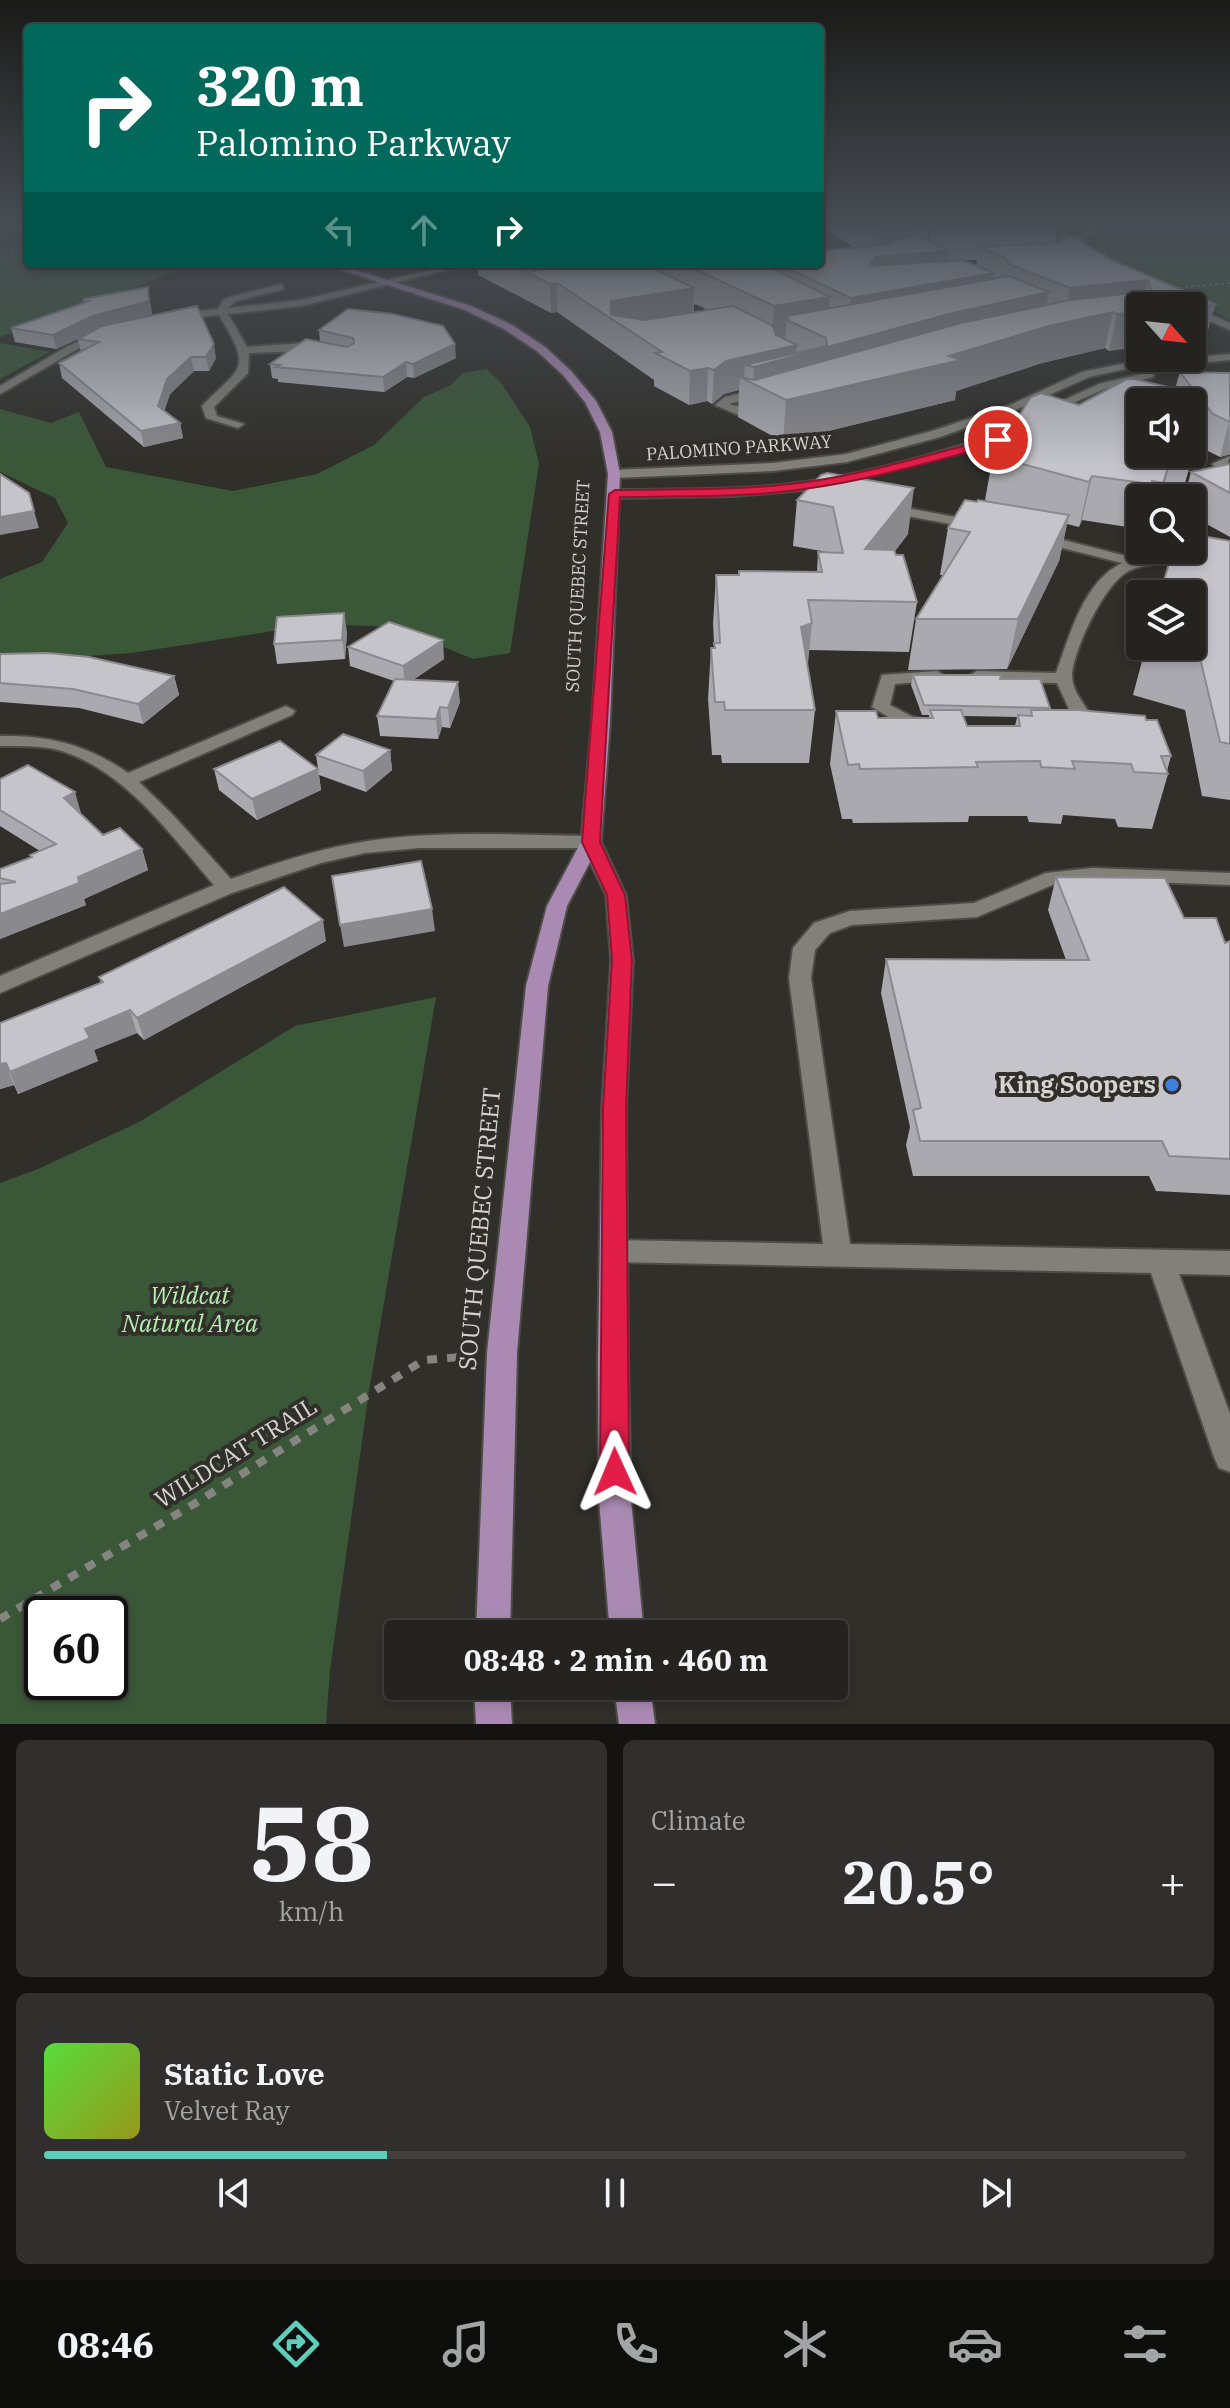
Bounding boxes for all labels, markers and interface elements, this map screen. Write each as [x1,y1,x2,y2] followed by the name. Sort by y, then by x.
[196,49,364,121] text: 320 m
[64,56,168,160] icon: right
[196,119,511,166] text: Palomino Parkway
[318,208,362,252] icon: left
[402,208,446,252] icon: ahead
[486,208,530,252] icon: right
[1126,292,1206,372] north arrow
[1126,292,1206,660] map controls
[1126,388,1206,468] button: sound
[964,406,1032,474] pin
[976,418,1020,462] icon: arrive
[645,429,833,465] street label: PALOMINO PARKWAY
[560,479,595,693] street label: SOUTH QUEBEC STREET
[1126,484,1206,564] button: search
[1126,580,1206,660] button: layers
[998,1068,1156,1100] place label: King Soopers
[1163,1076,1181,1094] marker: King Soopers
[451,1086,507,1372] street label: SOUTH QUEBEC STREET
[121,1279,258,1339] park label: Wildcat Natural Area
[148,1389,323,1515] street label: WILDCAT TRAIL
[573,1430,657,1514] position arrow
[24,1596,128,1700] speed limit sign: 60
[464,1640,768,1679] text: 08:48 · 2 min · 460 m
[249,1774,374,1910] text: 58
[651,1803,746,1837] text: Climate
[842,1842,995,1921] text: 20.5°
[651,1853,677,1910] text: −
[1160,1853,1186,1910] text: +
[279,1894,344,1928] text: km/h
[164,2054,325,2093] text: Static Love
[164,2093,290,2127] text: Velvet Ray
[212,2171,256,2215] icon: previous
[593,2171,637,2215] icon: pause
[974,2171,1018,2215] icon: next
[268,2316,324,2372] icon: directions
[438,2316,494,2372] icon: music
[608,2316,664,2372] icon: phone
[777,2316,833,2372] icon: climate
[947,2316,1003,2372] icon: car
[1117,2316,1173,2372] icon: filters
[57,2321,154,2368] text: 08:46

